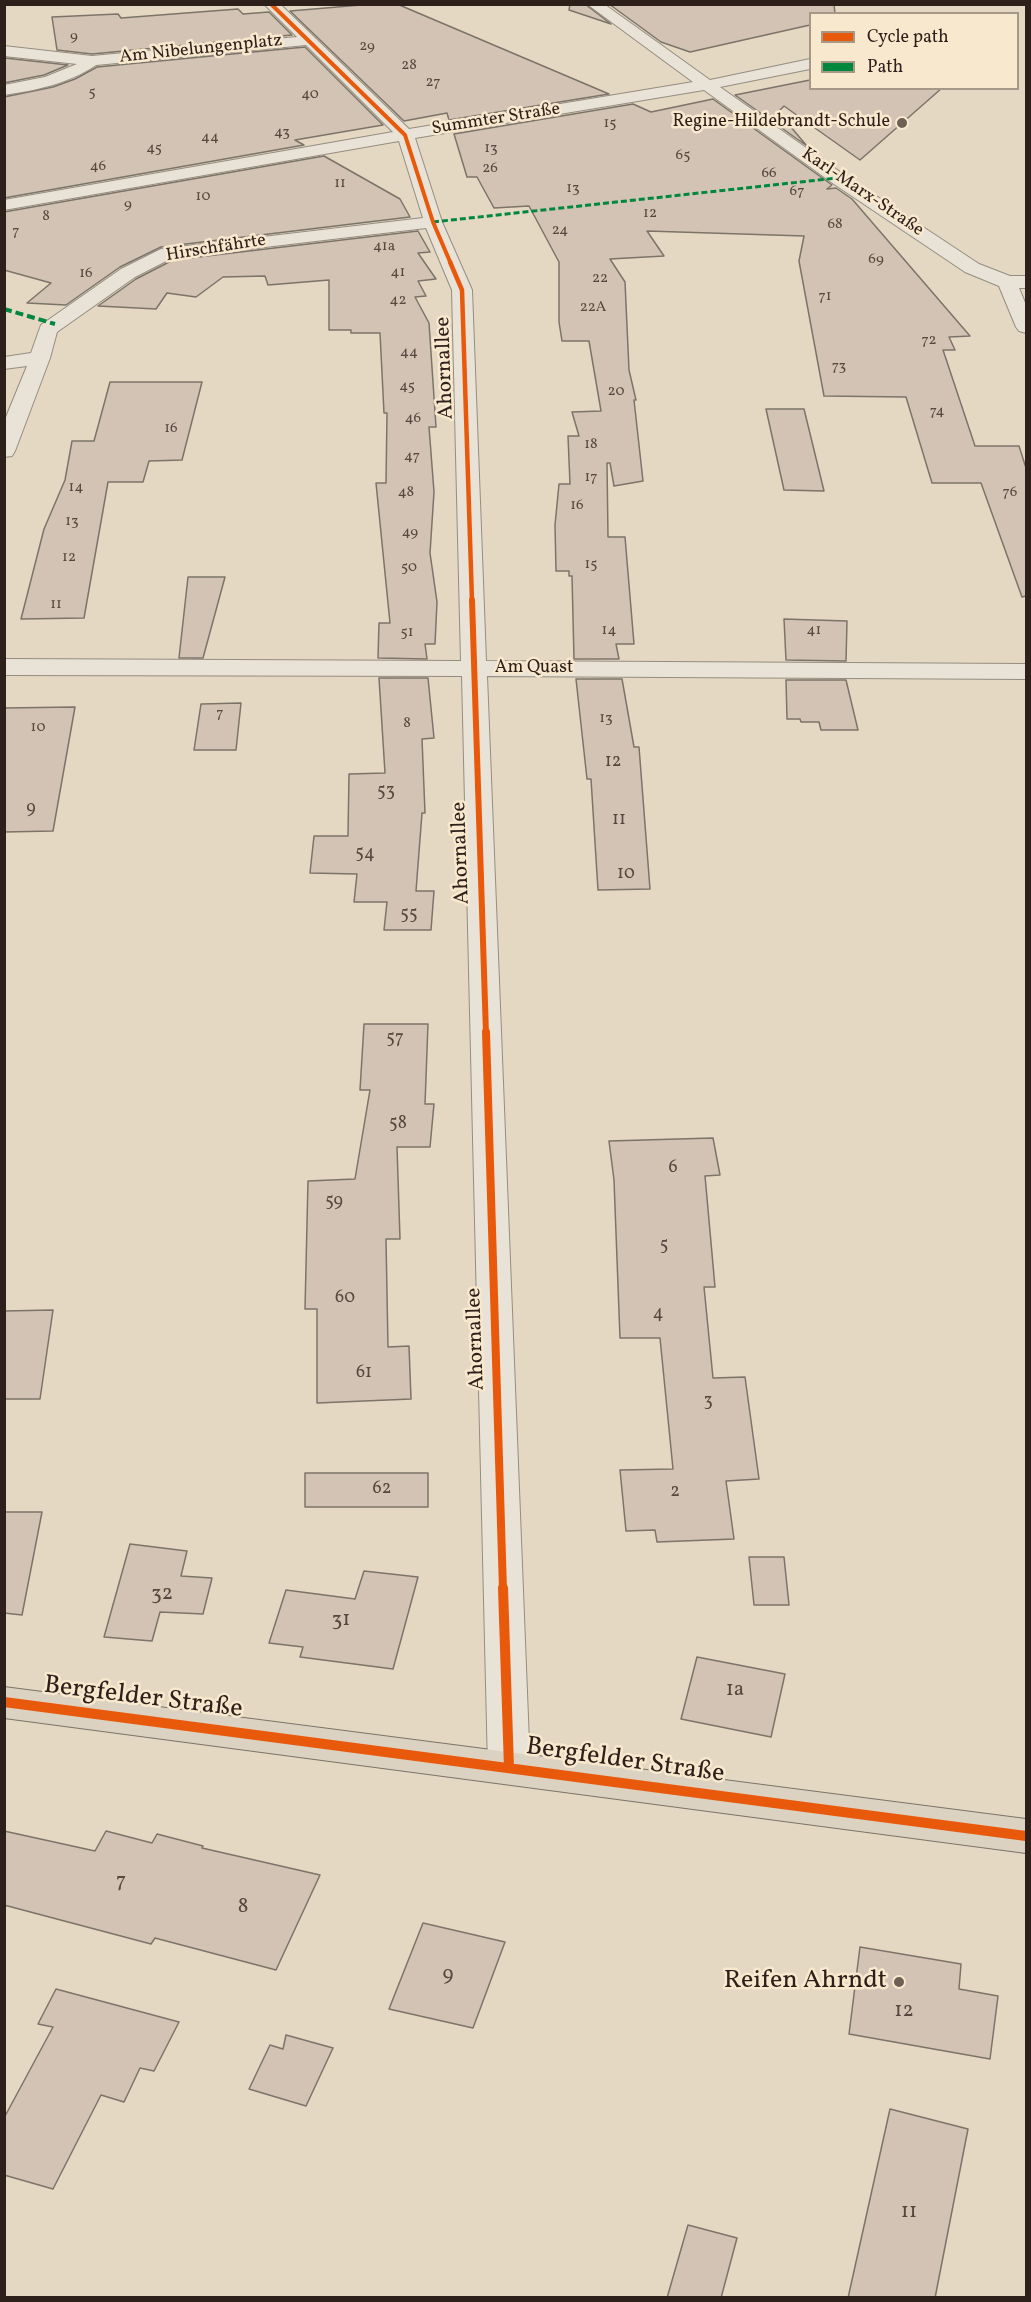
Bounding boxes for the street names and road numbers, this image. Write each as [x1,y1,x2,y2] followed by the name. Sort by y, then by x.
[118,31,284,69] street label: Am Nibelungenplatz
[430,99,562,141] street label: Summter Straße
[797,144,927,242] street label: Karl-Marx-Straße
[164,230,268,268] street label: Hirschfährte
[432,316,460,420] street label: Ahornallee
[495,658,573,680] street label: Am Quast
[448,801,476,905] street label: Ahornallee
[463,1287,491,1391] street label: Ahornallee
[42,1671,244,1727] street label: Bergfelder Straße
[524,1733,726,1791] street label: Bergfelder Straße

